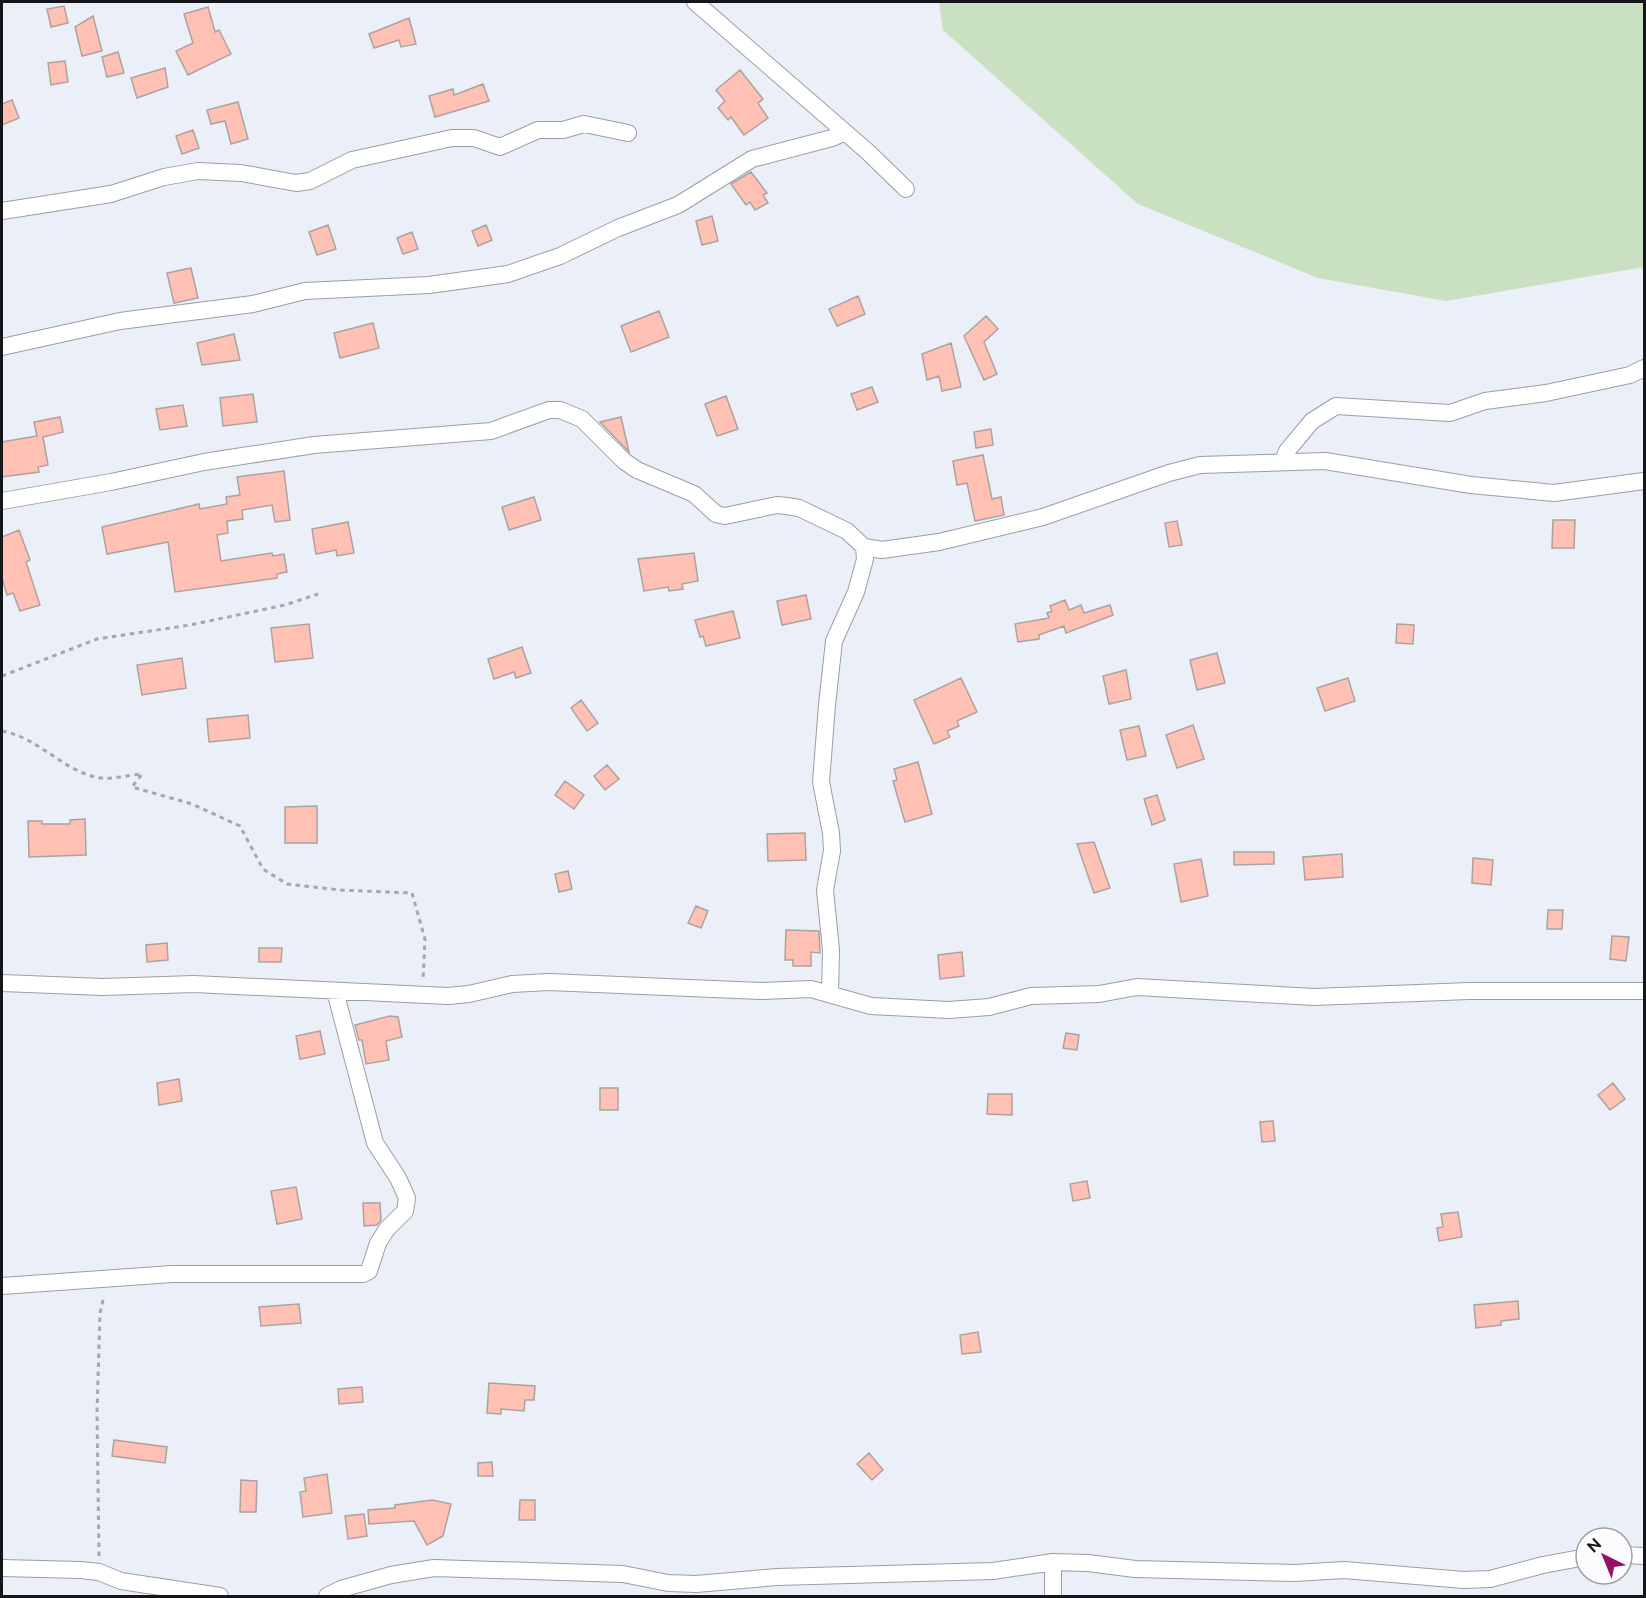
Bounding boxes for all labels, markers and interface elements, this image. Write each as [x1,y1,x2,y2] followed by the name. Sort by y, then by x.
[1574,1526,1634,1586] north arrow
[1583,1534,1605,1557] text: N

